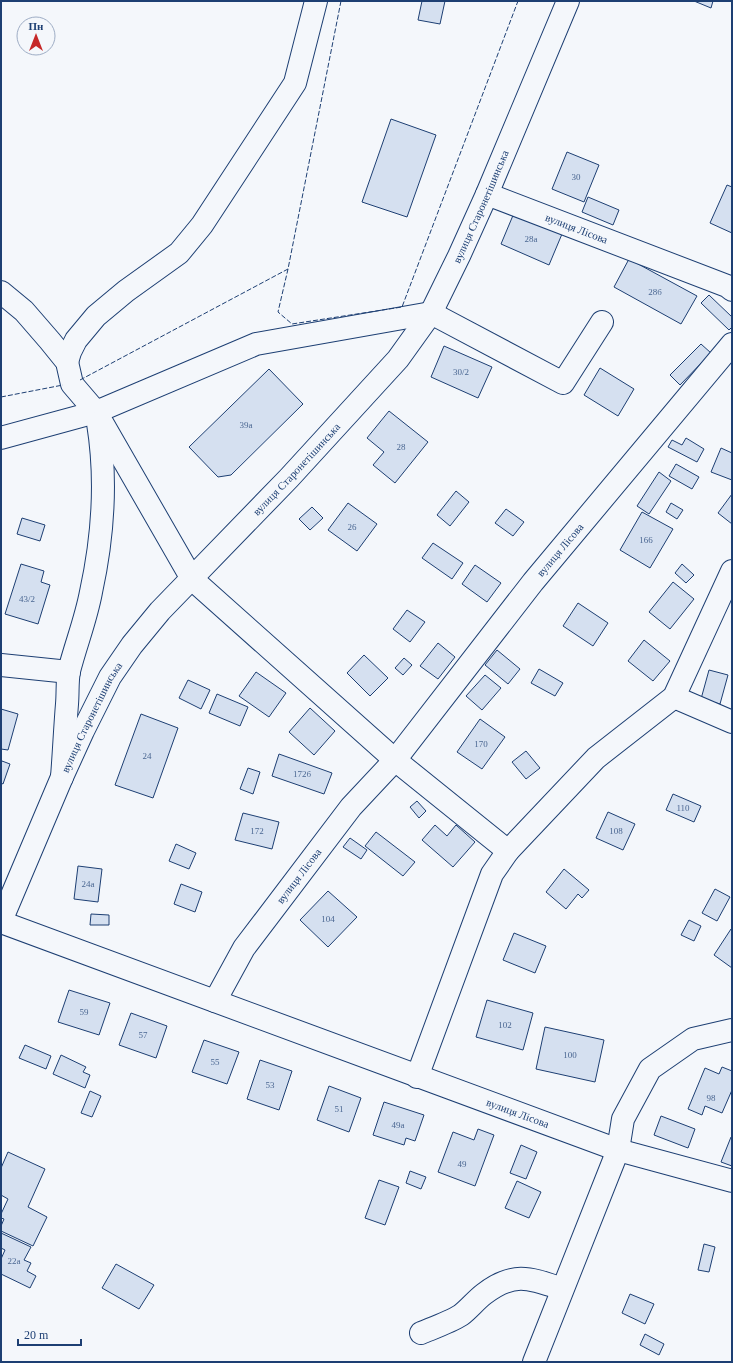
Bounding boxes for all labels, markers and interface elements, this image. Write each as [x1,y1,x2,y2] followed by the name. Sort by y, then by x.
[16,16,56,56] north arrow
[29,20,44,32] text: Пн
[451,148,511,265] street label: вулиця Старонетішинська
[572,172,581,182] house number: 30
[544,211,610,246] street label: вулиця Лісова
[525,234,538,244] house number: 28а
[648,287,662,297] house number: 28б
[453,367,469,377] house number: 30/2
[240,420,253,430] house number: 39а
[250,420,342,518] street label: вулиця Старонетішинська
[397,442,406,452] house number: 28
[534,521,586,579] street label: вулиця Лісова
[348,522,357,532] house number: 26
[639,535,653,545] house number: 166
[19,594,35,604] house number: 43/2
[59,660,124,774] street label: вулиця Старонетішинська
[474,739,488,749] house number: 170
[143,751,152,761] house number: 24
[293,769,311,779] house number: 172б
[676,803,690,813] house number: 110
[250,826,264,836] house number: 172
[609,826,623,836] house number: 108
[274,846,324,906] street label: вулиця Лісова
[82,879,95,889] house number: 24а
[321,914,335,924] house number: 104
[80,1007,89,1017] house number: 59
[498,1020,512,1030] house number: 102
[139,1030,148,1040] house number: 57
[563,1050,577,1060] house number: 100
[211,1057,220,1067] house number: 55
[266,1080,275,1090] house number: 53
[707,1093,716,1103] house number: 98
[485,1096,551,1130] street label: вулиця Лісова
[335,1104,344,1114] house number: 51
[392,1120,405,1130] house number: 49а
[458,1159,467,1169] house number: 49
[8,1256,21,1266] house number: 22а
[18,1321,81,1347] scale bar
[24,1328,49,1342] text: 20 m

